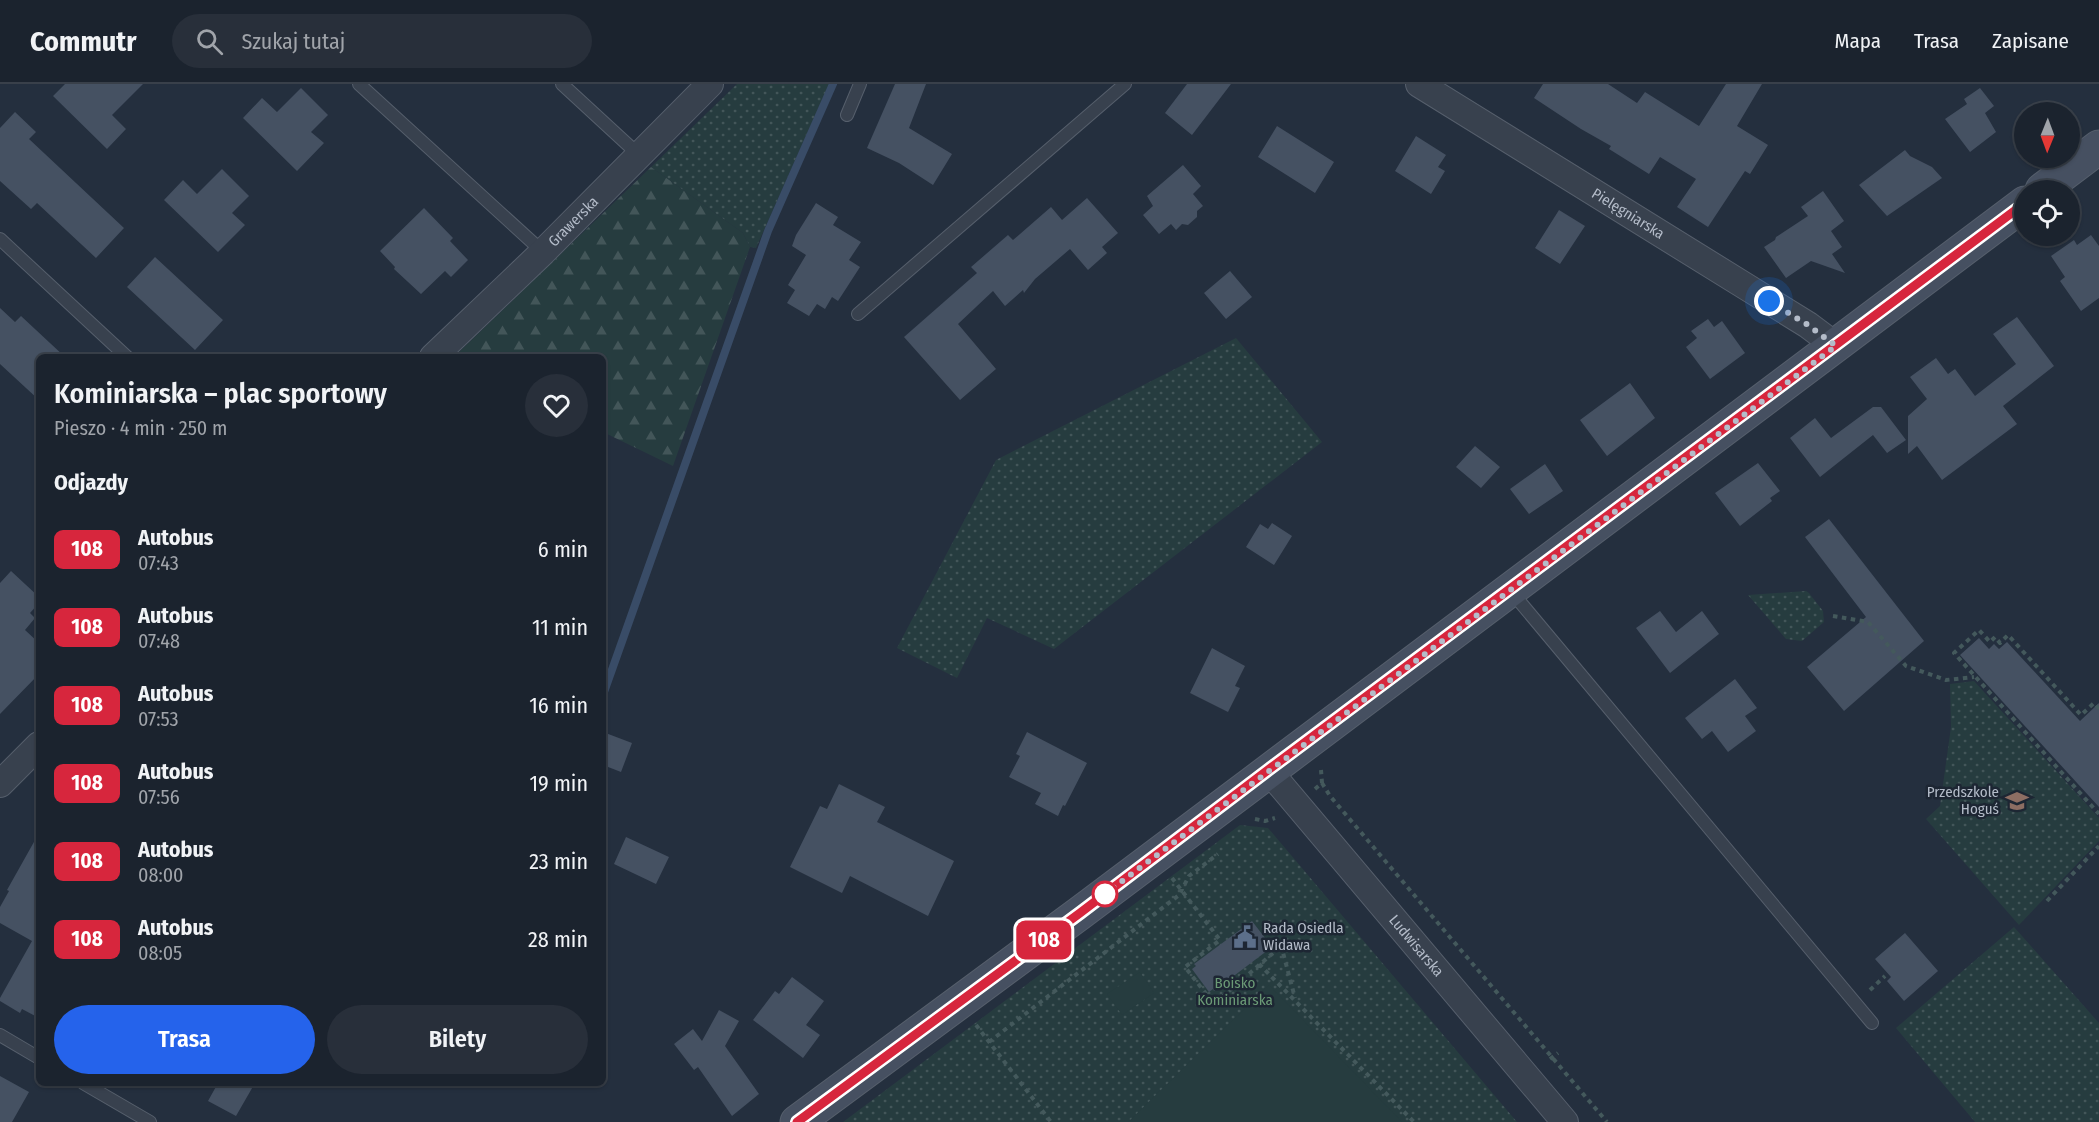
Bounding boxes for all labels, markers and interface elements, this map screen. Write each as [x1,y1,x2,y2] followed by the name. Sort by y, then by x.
[172,14,592,68] search box
[30,25,136,58] text: Commutr
[193,25,226,58] icon: search
[241,28,345,55] text: Szukaj tutaj
[1835,28,1881,54] text: Mapa
[1914,28,1959,54] text: Trasa
[1992,28,2069,54] text: Zapisane
[2014,102,2080,168] north arrow
[2014,102,2080,246] map controls
[2014,180,2080,246] button: locate
[1589,184,1668,243] street label: Pielęgniarska
[545,193,602,250] street label: Grawerska
[1754,286,1784,316] your location
[525,374,588,437] button: heart
[54,377,387,410] text: Kominiarska – plac sportowy
[54,416,227,440] text: Pieszo · 4 min · 250 m
[54,469,128,496] text: Odjazdy
[138,524,213,551] text: Autobus
[71,536,103,562] text: 108
[538,536,588,563] text: 6 min
[138,551,179,575] text: 07:43
[138,602,213,629] text: Autobus
[71,614,103,640] text: 108
[532,614,588,641] text: 11 min
[138,629,180,653] text: 07:48
[138,680,213,707] text: Autobus
[71,692,103,718] text: 108
[529,692,588,719] text: 16 min
[138,707,179,731] text: 07:53
[138,758,213,785] text: Autobus
[71,770,103,796] text: 108
[530,770,588,797] text: 19 min
[1927,783,1999,818] place label: Przedszkole Hoguś
[138,785,180,809] text: 07:56
[2004,788,2030,814] school or university icon: Przedszkole Hoguś
[138,836,213,863] text: Autobus
[71,848,103,874] text: 108
[529,848,588,875] text: 23 min
[138,863,184,887] text: 08:00
[1092,881,1118,907] unlabelled marker
[1385,911,1447,980] street label: Ludwisarska
[138,914,213,941] text: Autobus
[1263,919,1344,954] place label: Rada Osiedla Widawa
[1010,920,1078,960] line badge: 108
[1232,924,1258,950] public building icon: Rada Osiedla Widawa
[71,926,103,952] text: 108
[528,926,588,953] text: 28 min
[1028,927,1060,953] text: 108
[138,941,182,965] text: 08:05
[1197,974,1273,1009] park label: Boisko Kominiarska
[54,1005,315,1074] button: Trasa
[327,1005,588,1074] button: Bilety

